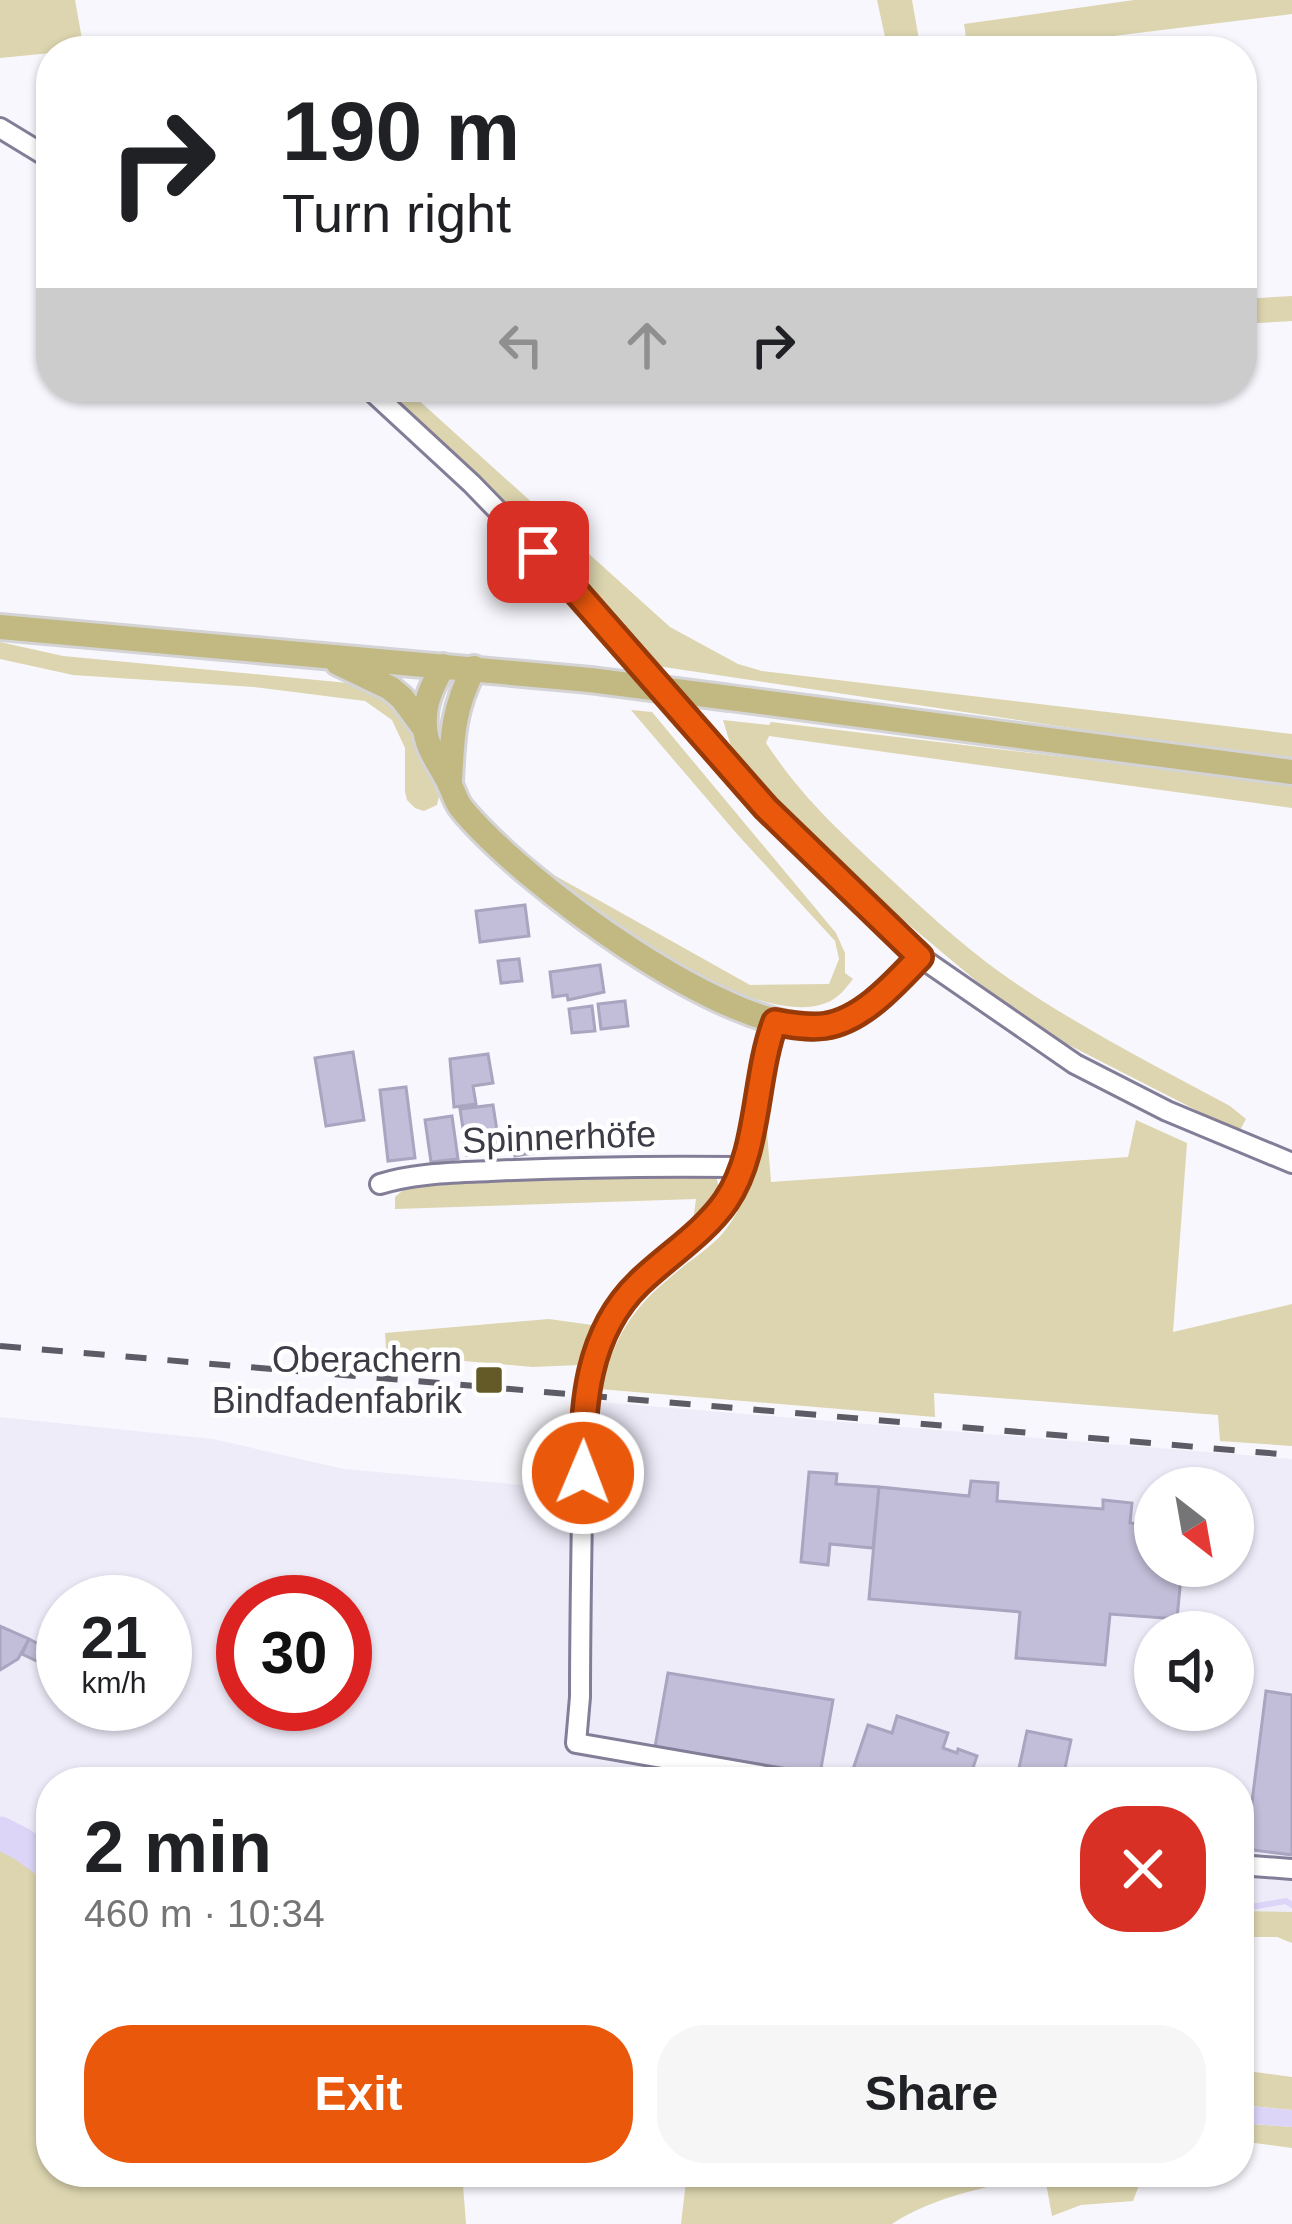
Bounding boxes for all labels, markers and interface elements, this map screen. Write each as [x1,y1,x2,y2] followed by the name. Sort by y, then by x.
[84,84,240,240] icon: right
[282,84,520,178] text: 190 m
[282,183,511,243] text: Turn right
[488,312,554,378] icon: left
[614,312,680,378] icon: ahead
[740,312,806,378] icon: right
[487,501,589,603] pin
[505,519,571,585] icon: arrive
[461,1113,657,1161] street label: Spinnerhöfe
[212,1339,463,1421] place label: Oberachern Bindfadenfabrik
[473,1364,505,1396] marker: Oberachern Bindfadenfabrik
[520,1410,646,1536] position arrow
[1134,1467,1254,1587] north arrow
[1134,1467,1254,1731] map controls
[216,1575,372,1731] speed limit sign: 30
[81,1604,147,1671] text: 21
[1134,1611,1254,1731] button: sound
[81,1666,147,1699] text: km/h
[1080,1806,1206,1932] button: close
[84,1807,272,1887] text: 2 min
[84,1892,325,1935] text: 460 m · 10:34
[84,2025,633,2163] button: Exit
[657,2025,1206,2163] button: Share

